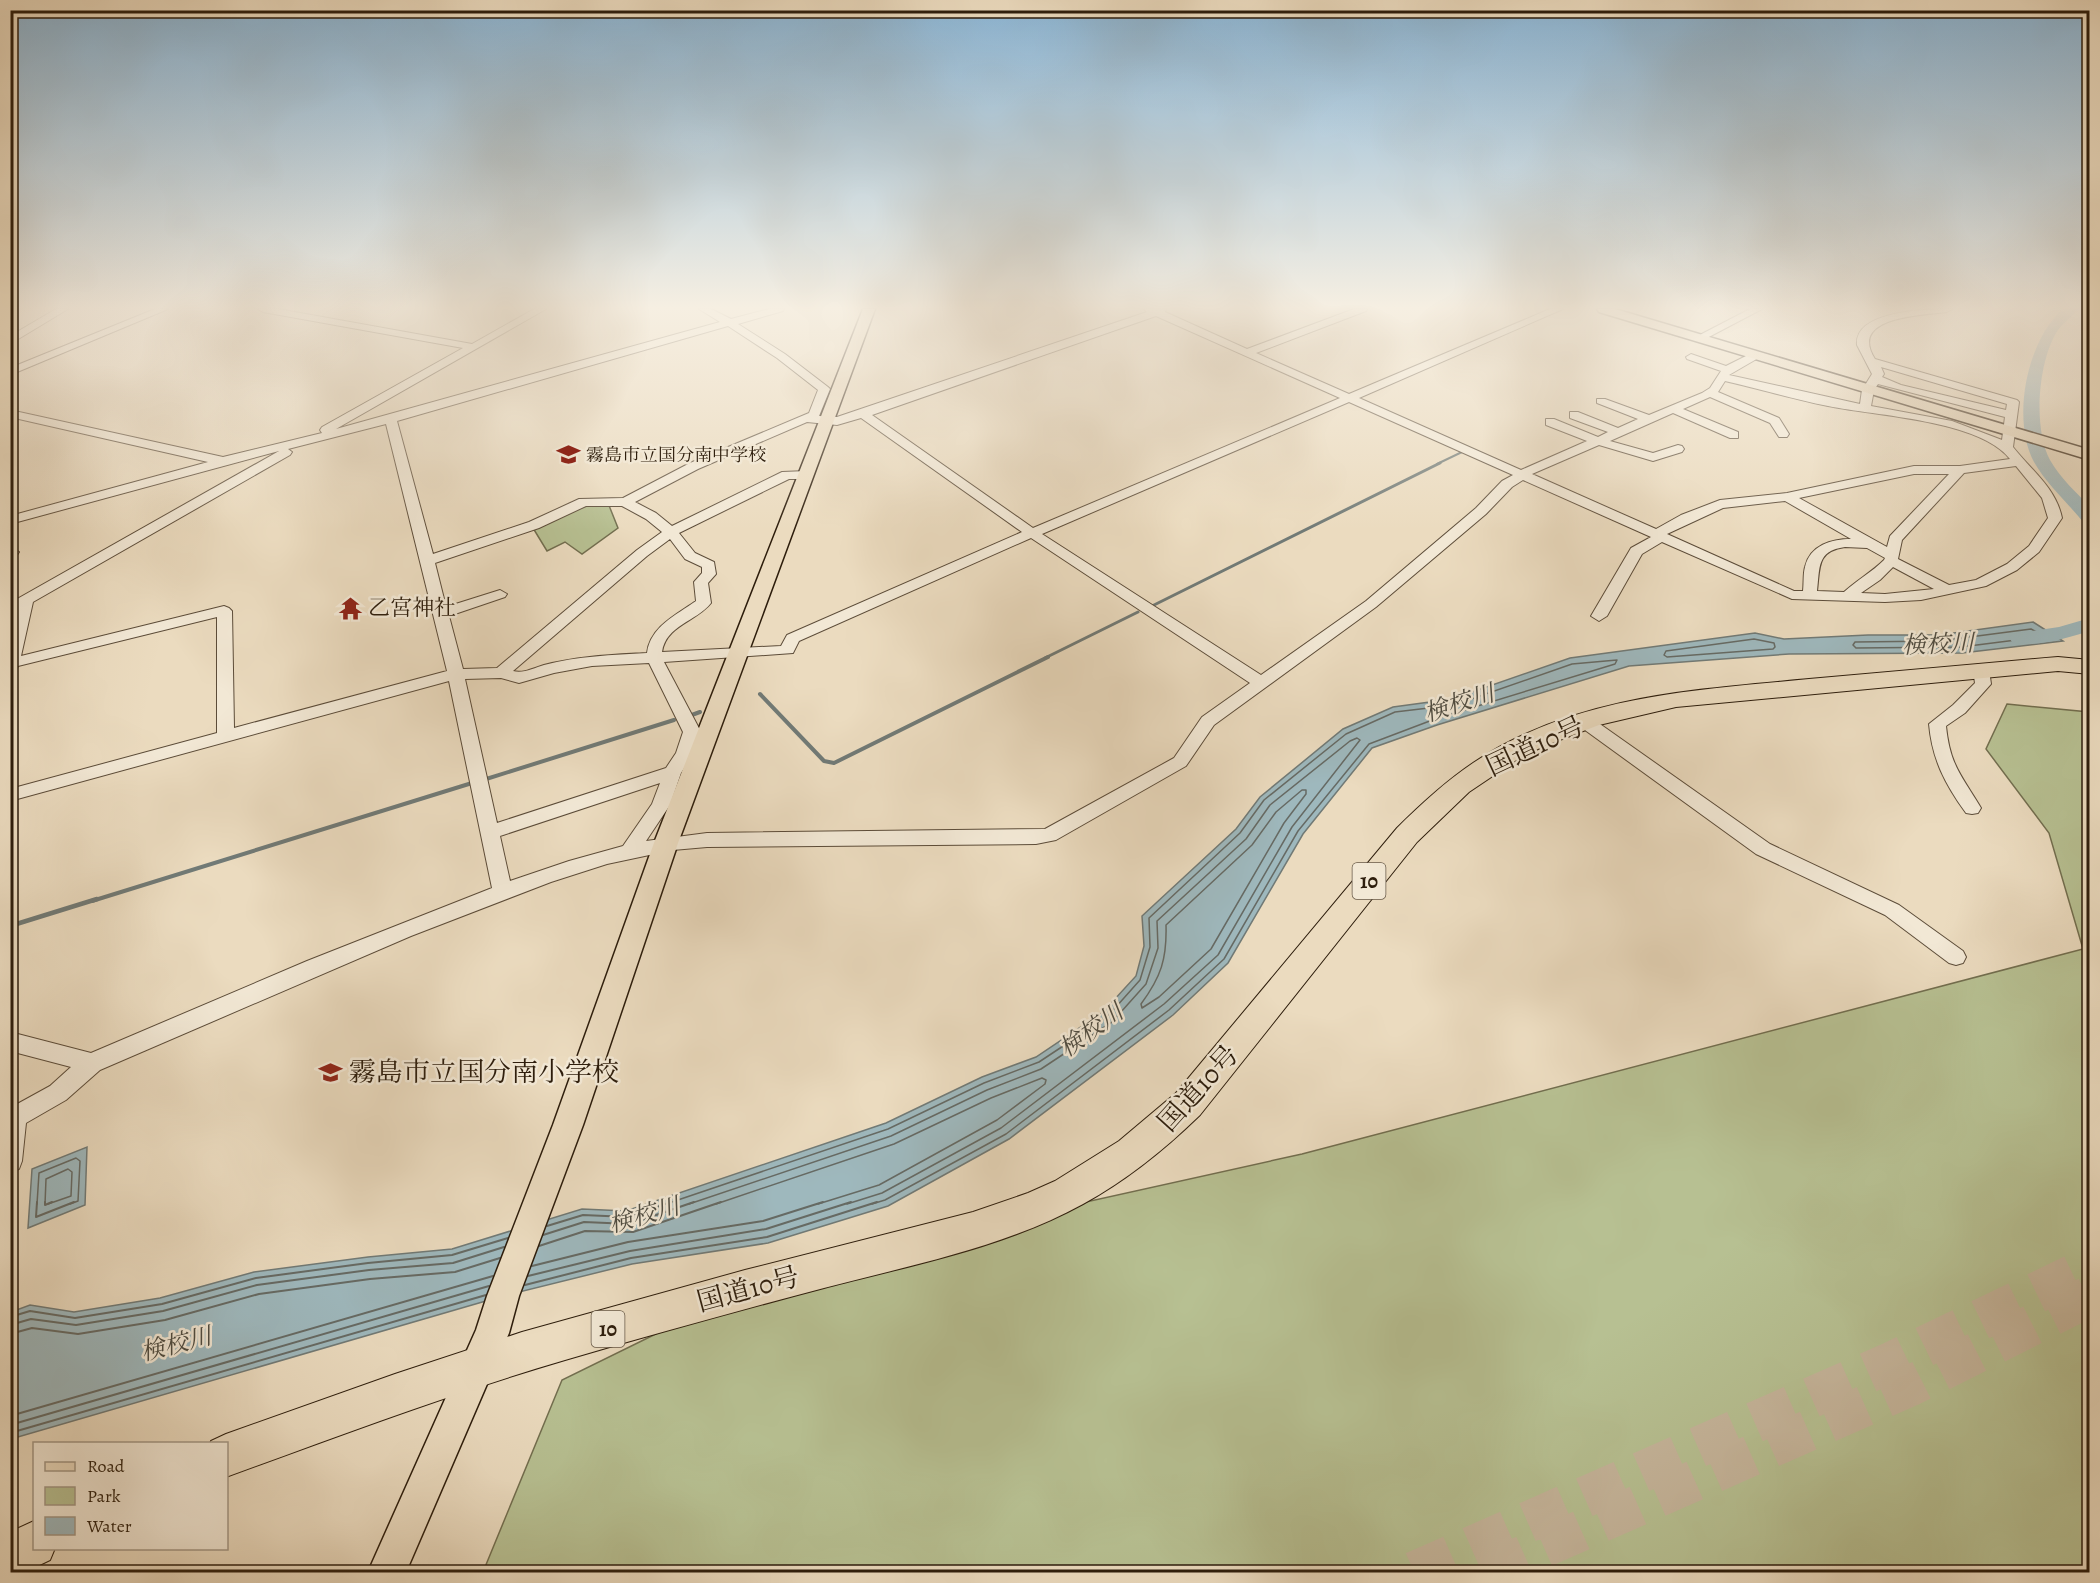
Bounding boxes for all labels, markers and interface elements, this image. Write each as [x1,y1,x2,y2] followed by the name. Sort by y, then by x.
[555,442,581,468] school or university icon: 霧島市立国分南中学校
[586,443,766,467] place label: 霧島市立国分南中学校
[368,593,456,623] place label: 乙宮神社
[337,595,363,621] temple icon: 乙宮神社
[1901,627,1978,661] water label: 検校川
[1420,676,1501,729] water label: 検校川
[1480,708,1590,784] street label: 国道10号
[1352,863,1386,899] road number: 10
[1052,994,1132,1064] water label: 検校川
[1150,1037,1246,1139] street label: 国道10号
[349,1054,619,1090] place label: 霧島市立国分南小学校
[318,1059,344,1085] school or university icon: 霧島市立国分南小学校
[605,1189,686,1240] water label: 検校川
[693,1258,803,1320] street label: 国道10号
[592,1311,624,1347] road number: 10
[137,1319,218,1368] water label: 検校川
[33,1442,228,1550] legend
[87,1454,125,1478] text: Road
[87,1484,121,1508] text: Park
[86,1514,132,1538] text: Water

